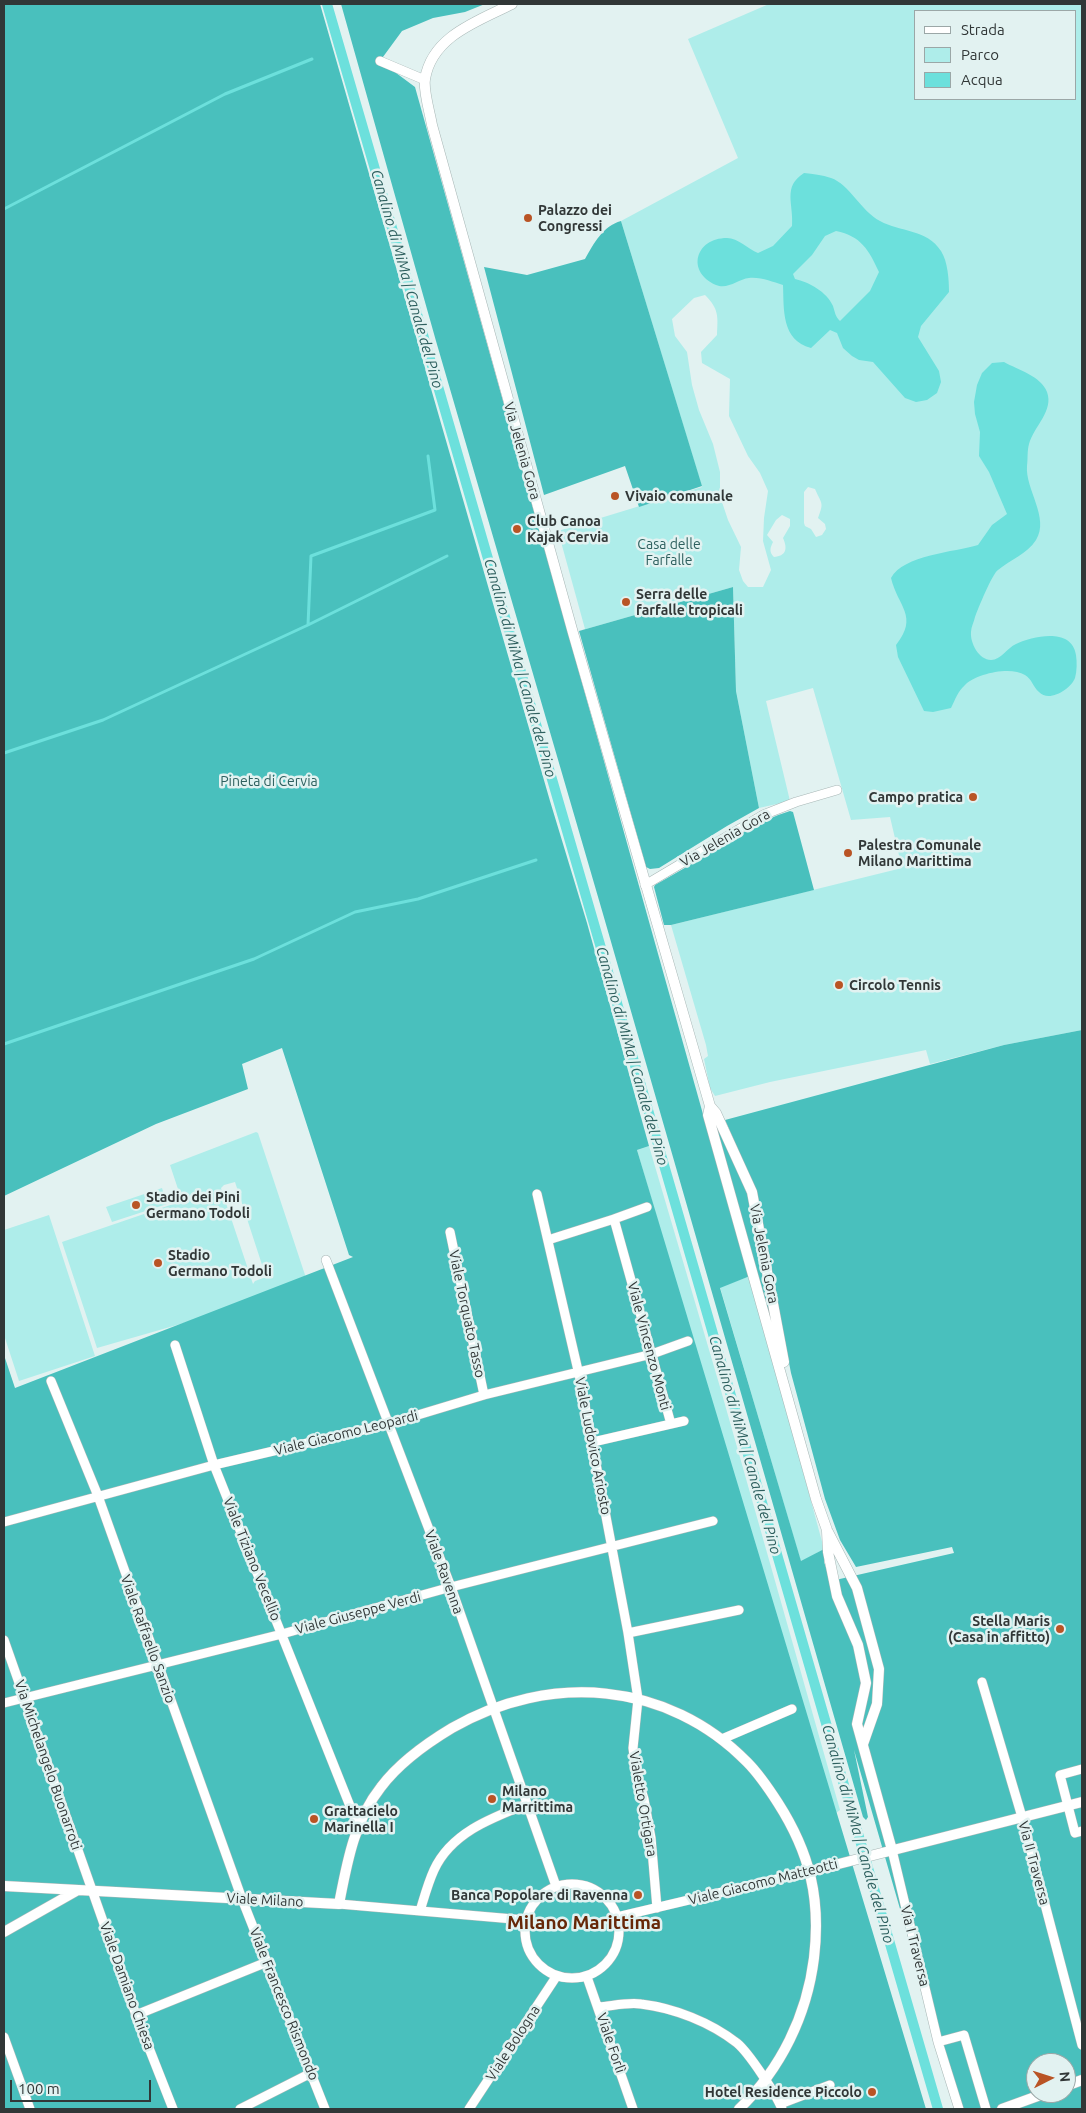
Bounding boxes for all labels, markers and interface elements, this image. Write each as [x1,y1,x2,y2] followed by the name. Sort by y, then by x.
[914,10,1076,100] legend
[961,21,1005,38] text: Strada
[961,46,999,63] text: Parco
[961,71,1003,88] text: Acqua
[367,167,447,391] water label: Canalino di MiMa | Canale del Pino
[538,202,612,234] place label: Palazzo dei Congressi
[522,212,534,224] marker: Palazzo dei Congressi
[500,400,544,502] street label: Via Jelenia Gora
[625,488,733,504] place label: Vivaio comunale
[609,490,621,502] marker: Vivaio comunale
[527,513,609,546] place label: Club Canoa Kajak Cervia
[511,523,523,535] marker: Club Canoa Kajak Cervia
[637,536,701,568] park label: Casa delle Farfalle
[480,556,560,780] water label: Canalino di MiMa | Canale del Pino
[636,586,743,618] place label: Serra delle farfalle tropicali
[620,596,632,608] marker: Serra delle farfalle tropicali
[220,773,318,789] park label: Pineta di Cervia
[868,789,963,805] place label: Campo pratica
[967,791,979,803] marker: Campo pratica
[677,805,773,871] street label: Via Jelenia Gora
[858,837,981,870] place label: Palestra Comunale Milano Marittima
[842,847,854,859] marker: Palestra Comunale Milano Marittima
[592,944,672,1168] water label: Canalino di MiMa | Canale del Pino
[849,977,941,993] place label: Circolo Tennis
[833,979,845,991] marker: Circolo Tennis
[146,1189,250,1222] place label: Stadio dei Pini Germano Todoli
[130,1199,142,1211] marker: Stadio dei Pini Germano Todoli
[746,1203,782,1305] street label: Via Jelenia Gora
[168,1247,272,1280] place label: Stadio Germano Todoli
[445,1249,489,1379] street label: Viale Torquato Tasso
[152,1257,164,1269] marker: Stadio Germano Todoli
[624,1280,674,1412] street label: Viale Vincenzo Monti
[705,1333,785,1557] water label: Canalino di MiMa | Canale del Pino
[571,1376,615,1516] street label: Viale Ludovico Ariosto
[272,1407,420,1459] street label: Viale Giacomo Leopardi
[220,1495,284,1623] street label: Viale Tiziano Vecellio
[421,1528,467,1616] street label: Viale Ravenna
[117,1573,179,1705] street label: Viale Raffaello Sanzio
[293,1588,423,1638] street label: Viale Giuseppe Verdi
[948,1613,1050,1645] place label: Stella Maris (Casa in affitto)
[1054,1623,1066,1635] marker: Stella Maris (Casa in affitto)
[11,1678,85,1852] street label: Via Michelangelo Buonarroti
[818,1722,898,1946] water label: Canalino di MiMa | Canale del Pino
[625,1750,661,1858] street label: Vialetto Ortigara
[502,1783,573,1815] place label: Milano Marrittima
[486,1793,498,1805] marker: Milano Marrittima
[324,1803,398,1835] place label: Grattacielo Marinella I
[308,1813,320,1825] marker: Grattacielo Marinella I
[1015,1819,1053,1907] street label: Via II Traversa
[687,1855,839,1909] street label: Viale Giacomo Matteotti
[451,1887,628,1903] place label: Banca Popolare di Ravenna
[632,1889,644,1901] marker: Banca Popolare di Ravenna
[226,1890,304,1910] street label: Viale Milano
[897,1904,933,1988] street label: Via I Traversa
[507,1912,661,1934] district label: Milano Marittima
[96,1920,158,2052] street label: Viale Damiano Chiesa
[246,1925,322,2083] street label: Viale Francesco Rismondo
[482,2002,544,2084] street label: Viale Bologna
[593,2011,629,2075] street label: Viale Forlì
[1026,2053,1076,2103] north arrow
[12,2070,154,2102] scale bar
[1057,2071,1073,2083] text: N
[18,2080,60,2097] text: 100 m
[705,2084,862,2100] place label: Hotel Residence Piccolo
[866,2086,878,2098] marker: Hotel Residence Piccolo

